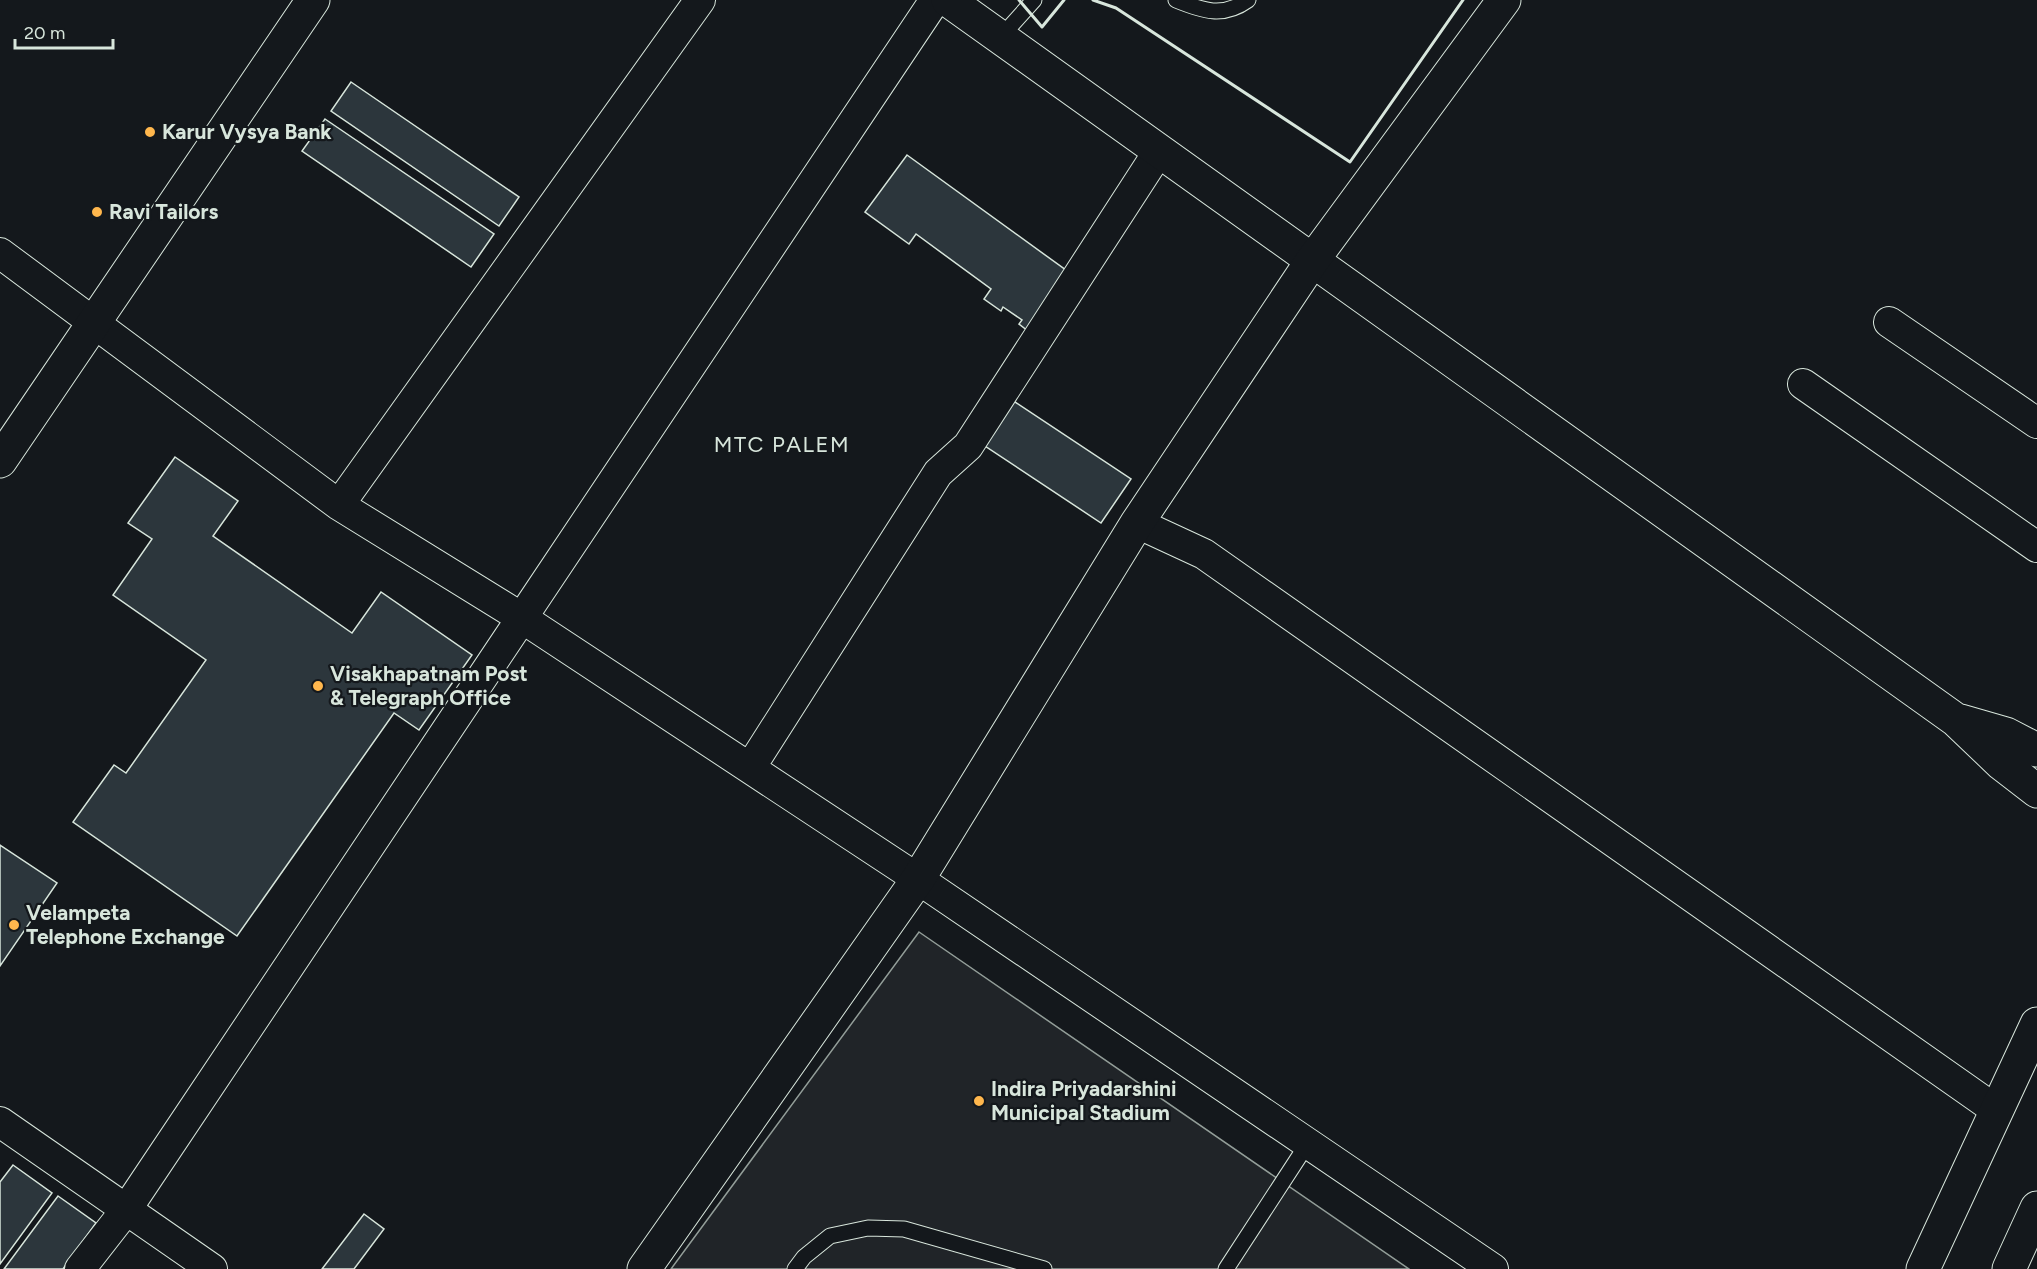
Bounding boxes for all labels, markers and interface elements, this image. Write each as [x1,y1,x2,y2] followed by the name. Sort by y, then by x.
[15,12,112,50] scale bar
[24,22,65,44] text: 20 m
[162,119,332,144] place label: Karur Vysya Bank
[143,125,157,139] marker: Karur Vysya Bank
[109,199,219,224] place label: Ravi Tailors
[90,205,104,219] marker: Ravi Tailors
[714,431,850,458] district label: MTC PALEM
[330,661,528,710] place label: Visakhapatnam Post & Telegraph Office
[311,679,325,693] marker: Visakhapatnam Post & Telegraph Office
[26,900,225,949] place label: Velampeta Telephone Exchange
[7,918,21,932] marker: Velampeta Telephone Exchange
[991,1076,1177,1125] place label: Indira Priyadarshini Municipal Stadium
[972,1094,986,1108] marker: Indira Priyadarshini Municipal Stadium

